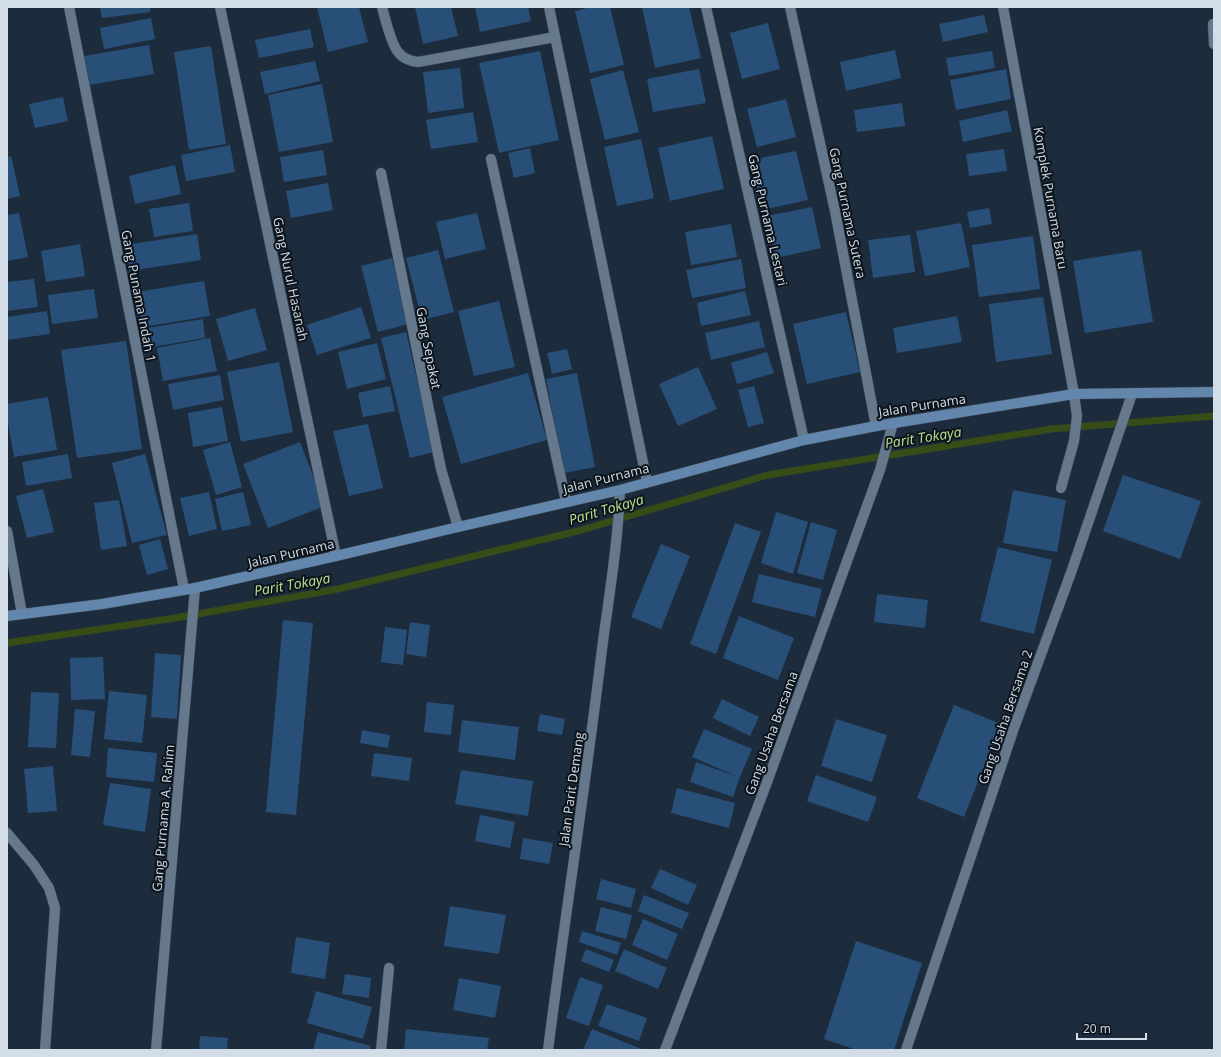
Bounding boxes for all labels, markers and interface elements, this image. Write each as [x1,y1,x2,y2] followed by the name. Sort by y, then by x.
[1030,125,1072,271] street label: Komplek Purnama Baru
[825,146,871,280] street label: Gang Purnama Sutera
[744,152,792,288] street label: Gang Purnama Lestari
[269,215,313,343] street label: Gang Nurul Hasanah
[117,228,161,364] street label: Gang Punama Indah 1
[412,305,446,391] street label: Gang Sepakat
[875,389,967,421] street label: Jalan Purnama
[883,422,963,452] water label: Parit Tokaya
[559,459,651,498] street label: Jalan Purnama
[566,489,646,529] water label: Parit Tokaya
[244,534,336,572] street label: Jalan Purnama
[252,568,332,600] water label: Parit Tokaya
[974,647,1036,787] street label: Gang Usaha Bersama 2
[740,669,802,797] street label: Gang Usaha Bersama
[554,731,588,849] street label: Jalan Parit Demang
[148,744,178,892] street label: Gang Purnama A. Rahim
[1077,1015,1146,1041] scale bar
[1083,1020,1111,1037] text: 20 m

